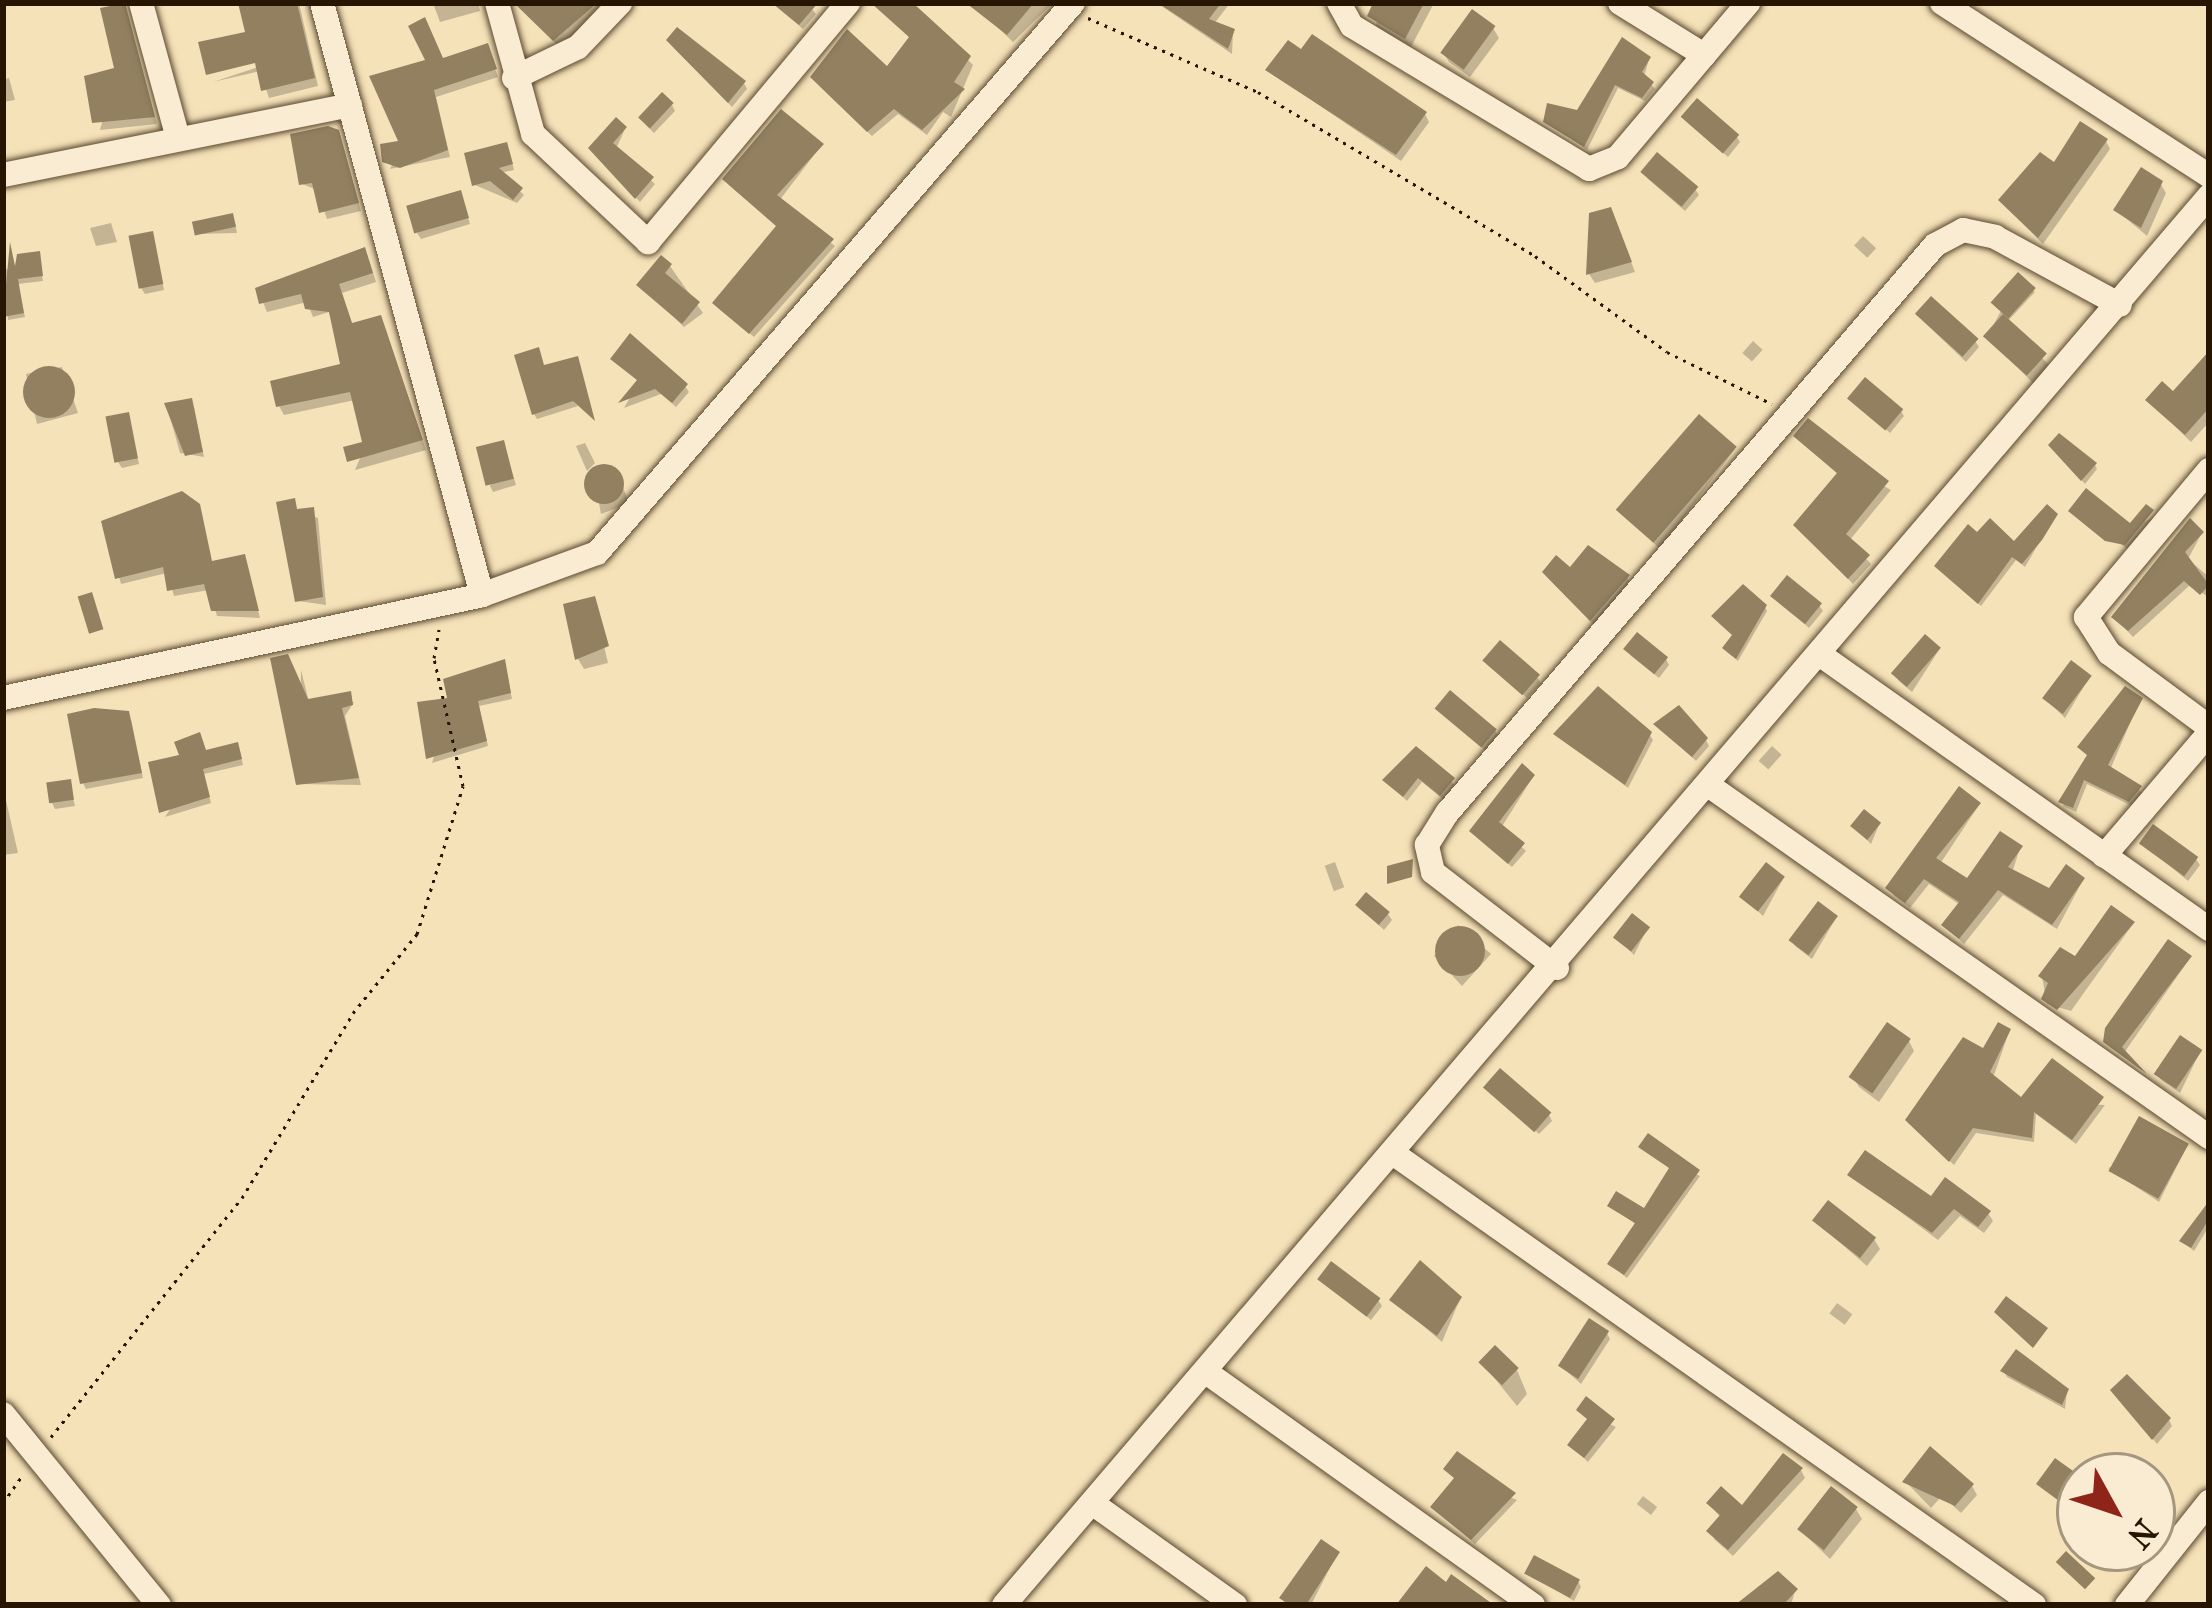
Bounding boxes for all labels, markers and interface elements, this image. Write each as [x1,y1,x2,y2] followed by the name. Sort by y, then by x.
[2056,1452,2176,1572] north arrow
[2119,1511,2165,1556] text: N

